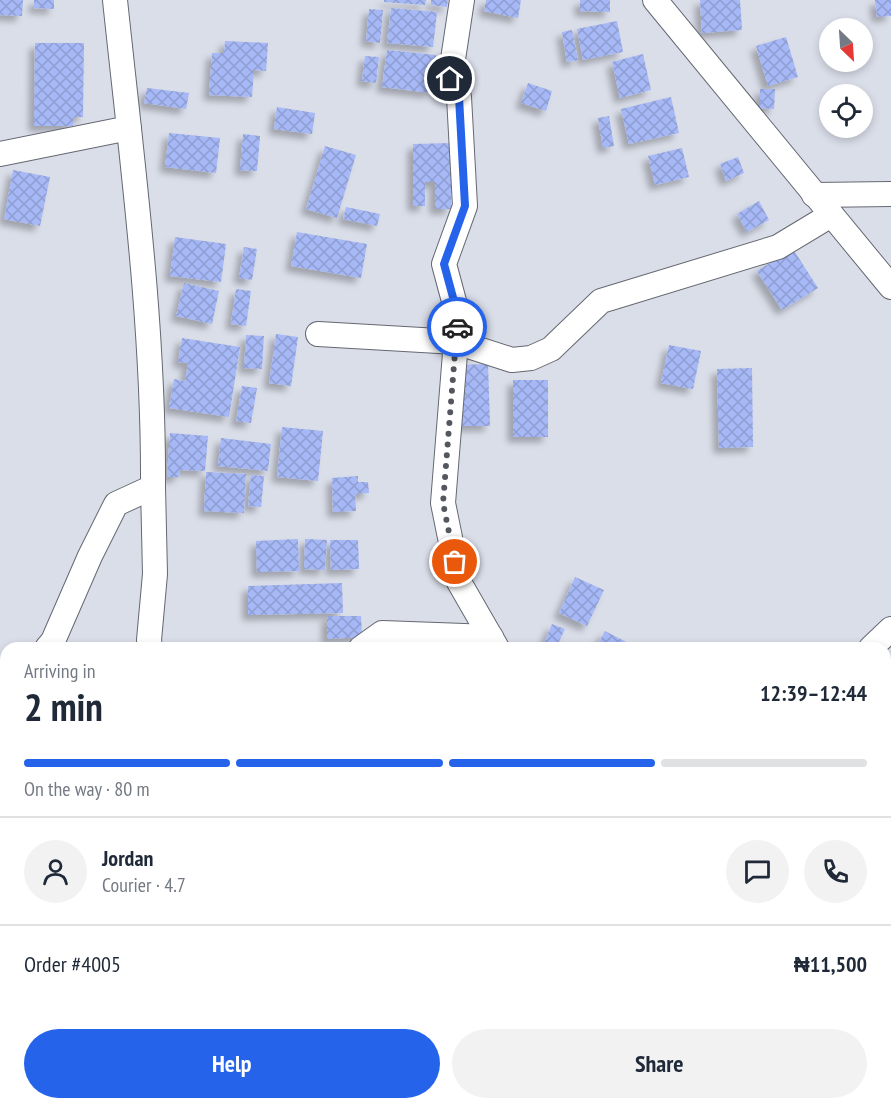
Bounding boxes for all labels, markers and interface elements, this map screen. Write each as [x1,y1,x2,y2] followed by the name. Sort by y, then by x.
[819,18,873,72] north arrow
[819,18,873,138] map controls
[424,53,475,104] pin
[433,62,466,95] icon: home
[819,84,873,138] button: locate
[427,297,487,357] courier
[441,311,474,344] icon: car
[429,536,480,587] pin
[438,545,471,578] icon: bag
[24,658,96,684] text: Arriving in
[760,679,867,707] text: 12:39–12:44
[24,681,103,732] text: 2 min
[24,776,150,802] text: On the way · 80 m
[24,840,87,903] button: person
[726,840,789,903] button: chat
[804,840,867,903] button: phone
[102,844,153,872] text: Jordan
[102,872,186,898] text: Courier · 4.7
[24,950,121,978] text: Order #4005
[794,950,867,978] text: ₦11,500
[24,1029,440,1098] button: Help
[452,1029,867,1098] button: Share

